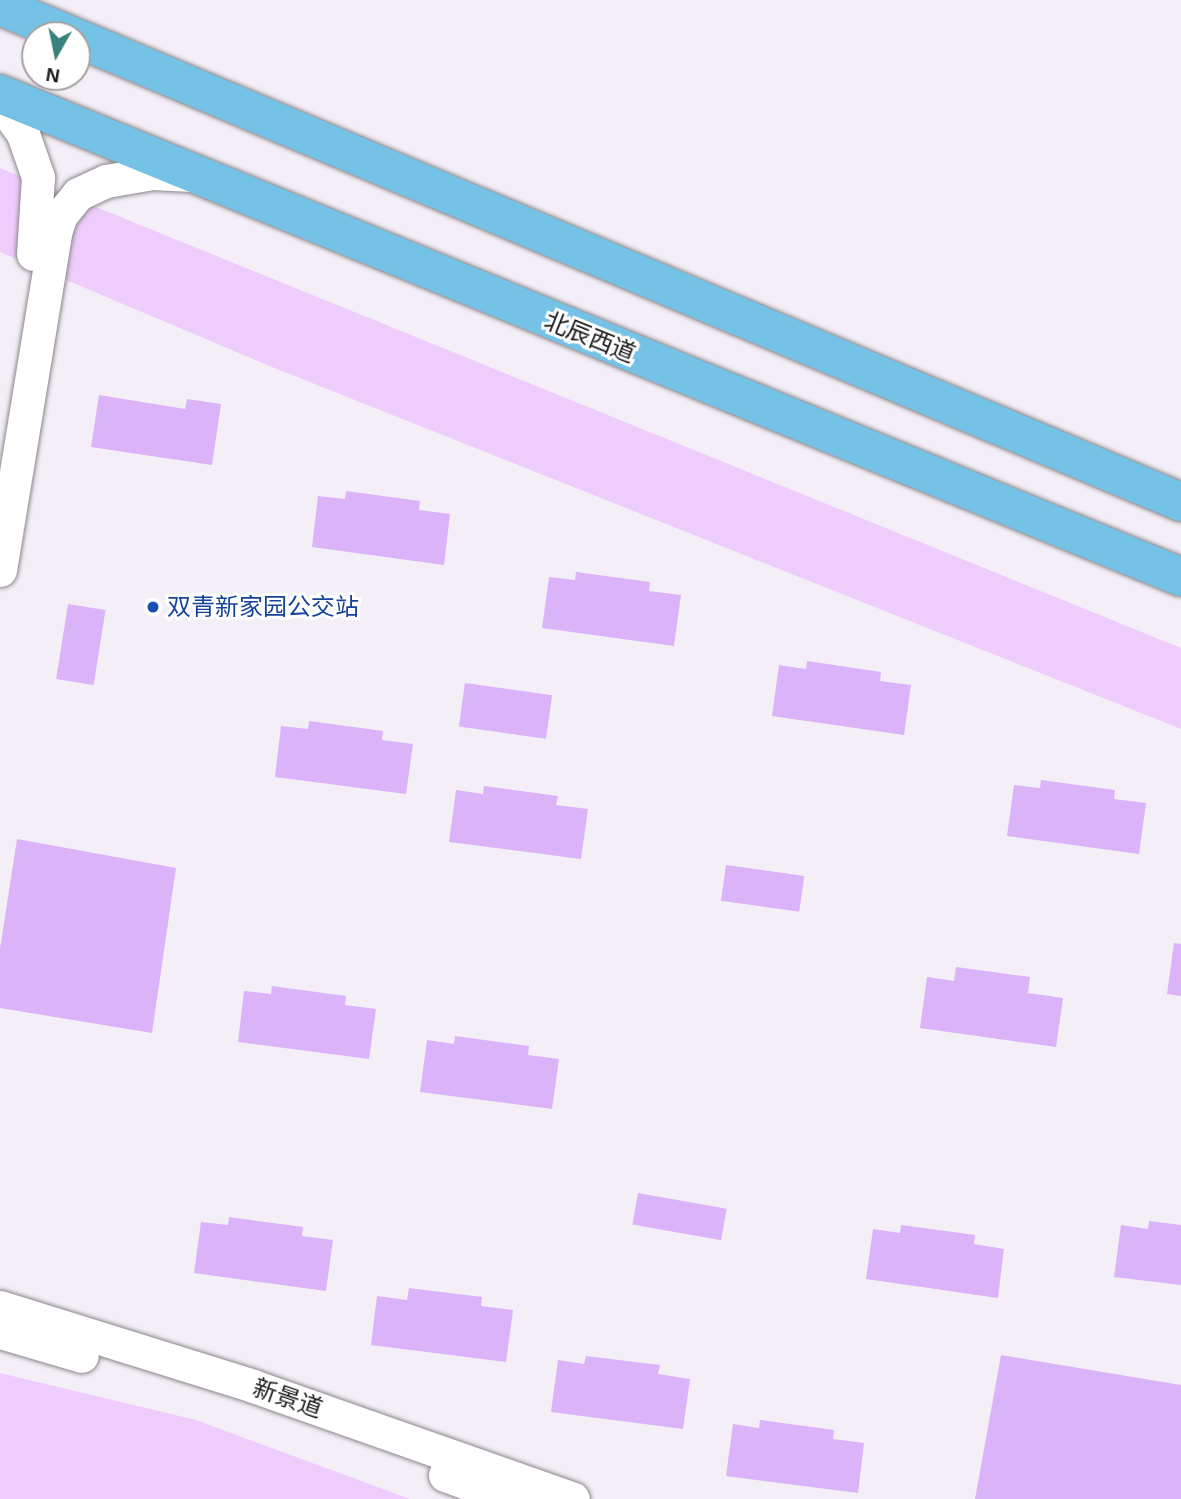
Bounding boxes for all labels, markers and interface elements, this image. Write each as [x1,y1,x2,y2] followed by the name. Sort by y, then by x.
[21,21,91,91] north arrow
[45,64,61,87] text: N
[540,306,640,368] street label: 北辰西道
[167,593,359,621] place label: 双青新家园公交站
[145,599,161,615] marker: 双青新家园公交站
[249,1373,327,1423] street label: 新景道

